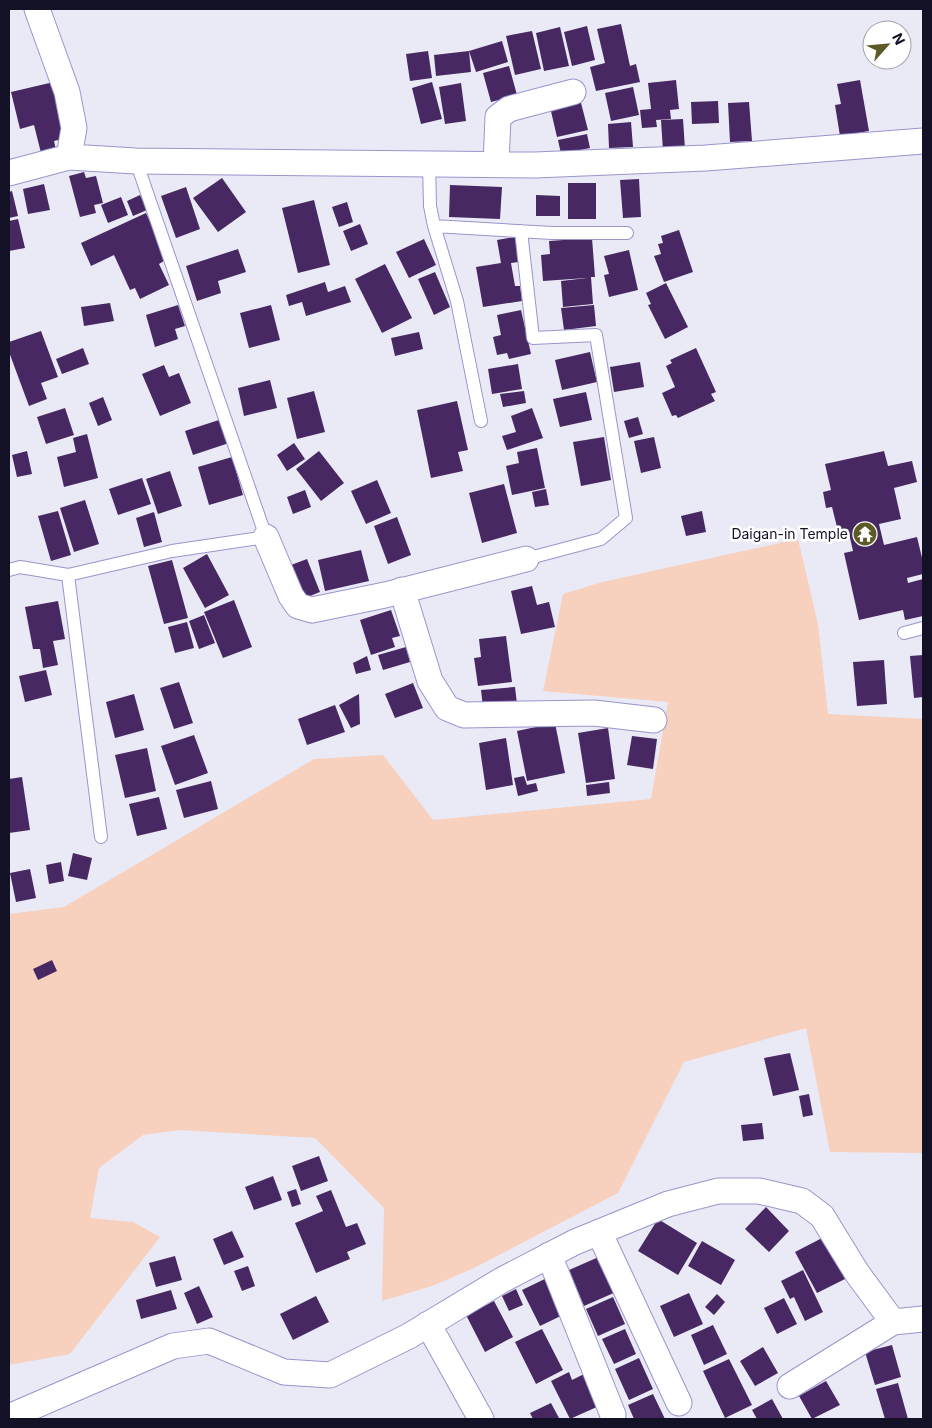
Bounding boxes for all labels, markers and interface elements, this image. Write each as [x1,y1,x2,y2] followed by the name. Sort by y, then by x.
[862,20,912,70] north arrow
[889,30,909,47] text: N
[852,521,878,547] temple icon: Daigan-in Temple
[731,525,848,542] place label: Daigan-in Temple

